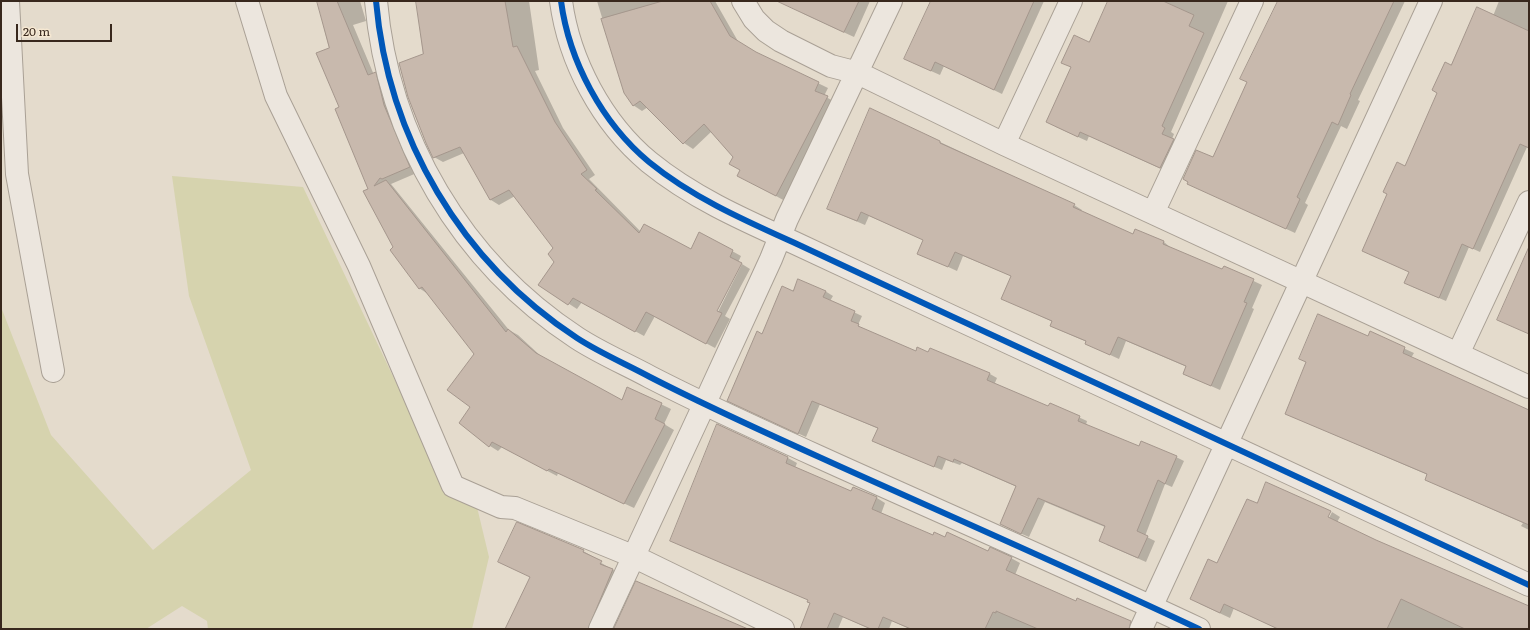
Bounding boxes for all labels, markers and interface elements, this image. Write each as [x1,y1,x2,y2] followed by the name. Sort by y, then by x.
[18,16,114,42] scale bar
[23,22,50,40] text: 20 m

